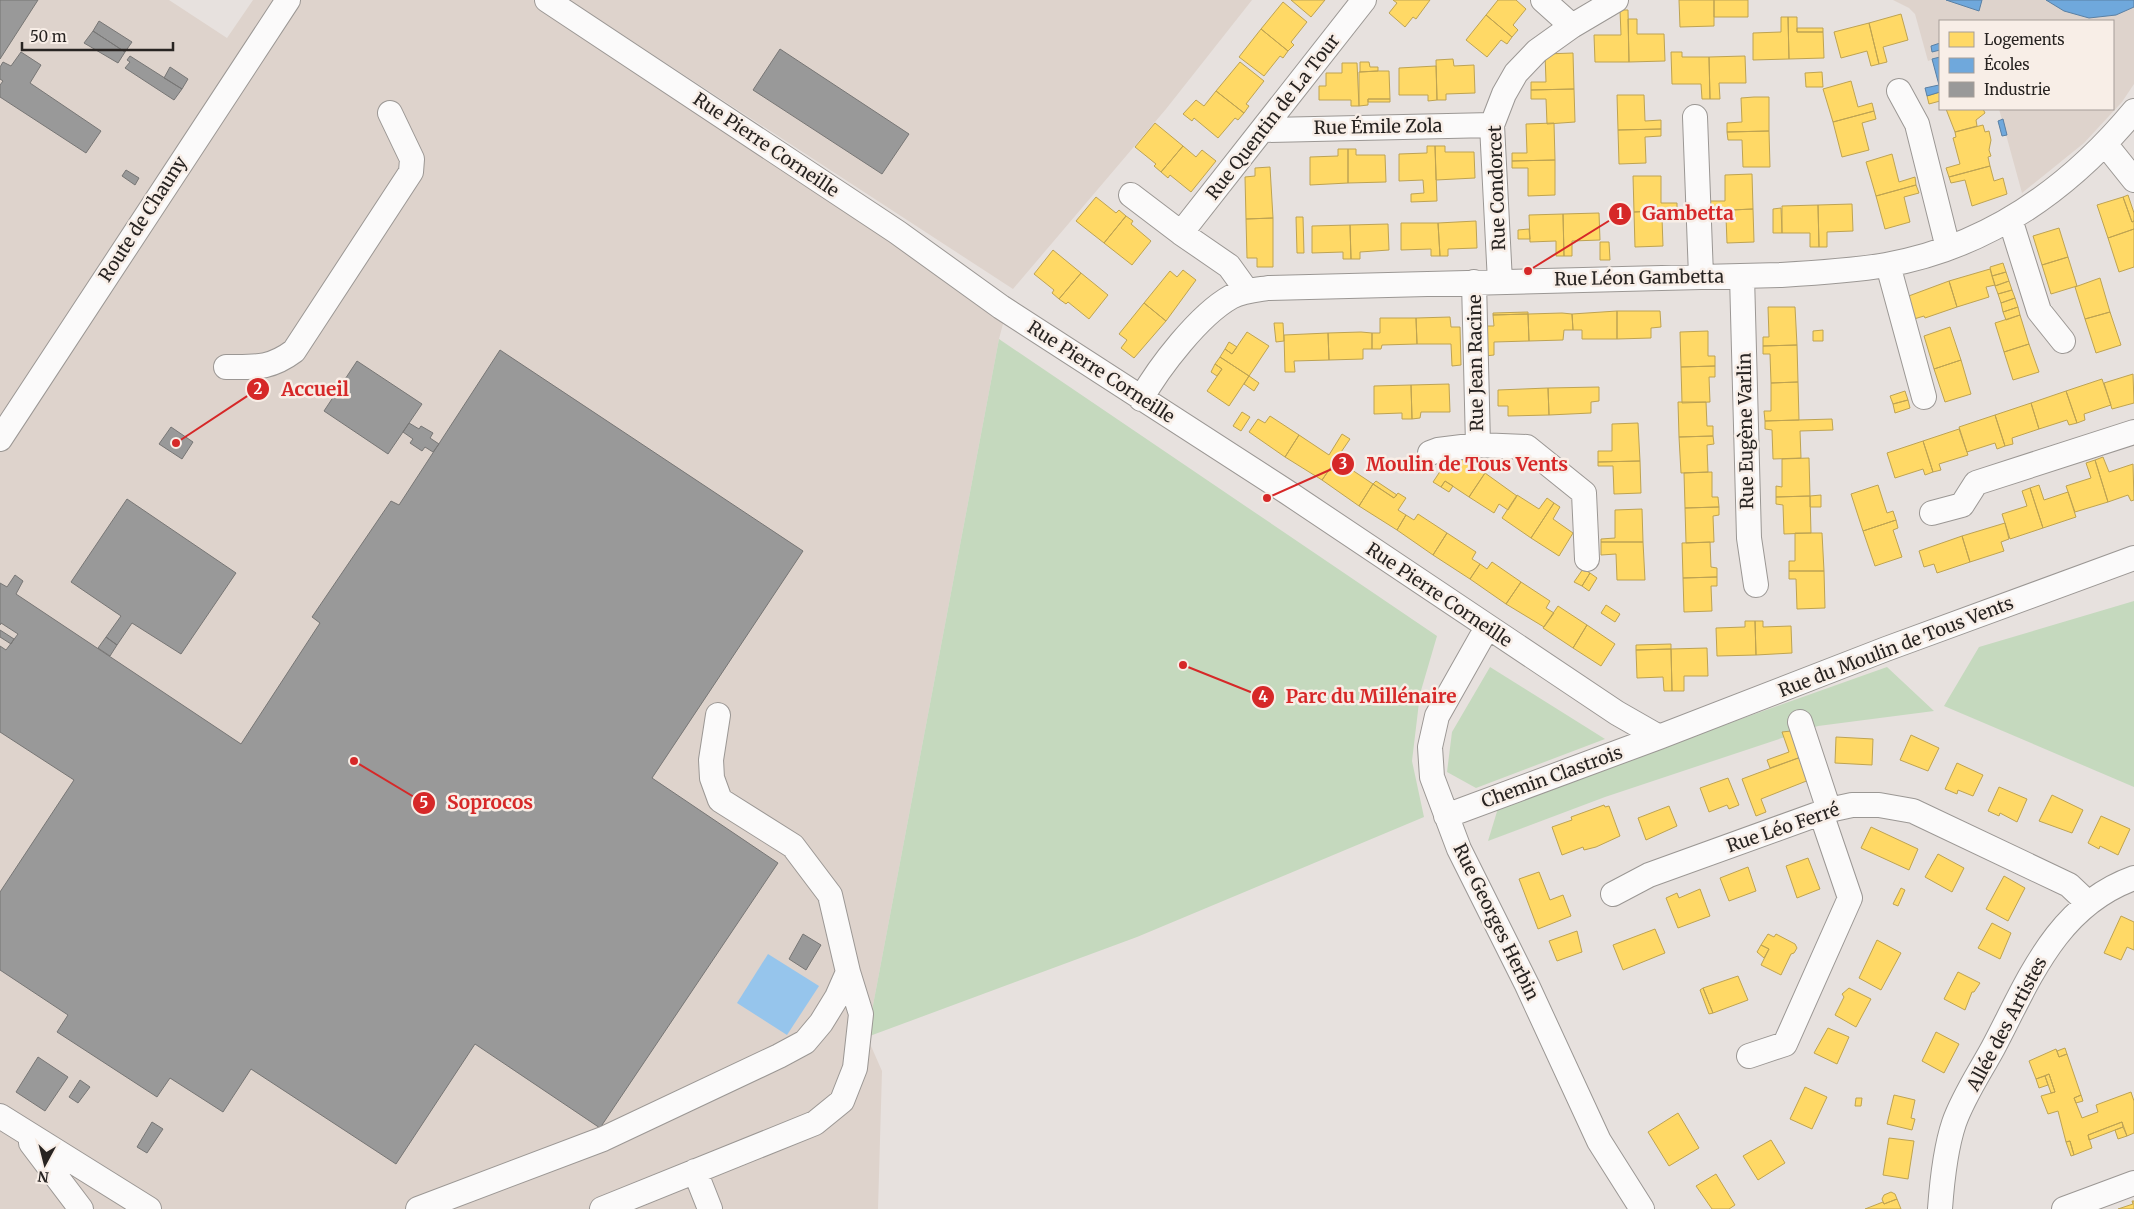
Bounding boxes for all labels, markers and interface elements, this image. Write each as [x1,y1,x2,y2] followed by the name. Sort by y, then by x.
[22,20,174,52] scale bar
[1939,20,2114,110] legend
[30,27,67,46] text: 50 m
[1201,29,1344,204] street label: Rue Quentin de La Tour
[1984,30,2065,49] text: Logements
[1984,54,2030,74] text: Écoles
[1984,80,2051,99] text: Industrie
[689,87,844,202] street label: Rue Pierre Corneille
[1313,114,1443,139] street label: Rue Émile Zola
[1483,125,1510,251] street label: Rue Condorcet
[93,151,192,286] street label: Route de Chauny
[1607,197,1744,231] callout: Gambetta
[1642,201,1734,225] text: Gambetta
[1617,204,1624,223] text: 1
[1554,265,1724,290] street label: Rue Léon Gambetta
[1463,294,1488,432] street label: Rue Jean Racine
[1023,315,1179,428] street label: Rue Pierre Corneille
[1733,352,1758,510] street label: Rue Eugène Varlin
[246,372,358,406] callout: Accueil
[280,377,349,401] text: Accueil
[254,379,263,398] text: 2
[1331,447,1578,481] callout: Moulin de Tous Vents
[1366,452,1568,476] text: Moulin de Tous Vents
[1339,454,1347,473] text: 3
[1362,537,1517,652] street label: Rue Pierre Corneille
[1775,591,2017,702] street label: Rue du Moulin de Tous Vents
[1250,680,1466,714] callout: Parc du Millénaire
[1286,684,1456,708] text: Parc du Millénaire
[1258,687,1268,706] text: 4
[1478,740,1626,813] street label: Chemin Clastrois
[412,786,543,820] callout: Soprocos
[447,790,533,814] text: Soprocos
[420,793,428,812] text: 5
[1723,797,1842,858] street label: Rue Léo Ferré
[1448,840,1544,1004] street label: Rue Georges Herbin
[1961,952,2052,1096] street label: Allée des Artistes
[20,1139,70,1189] north arrow
[37,1167,50,1187] text: N

